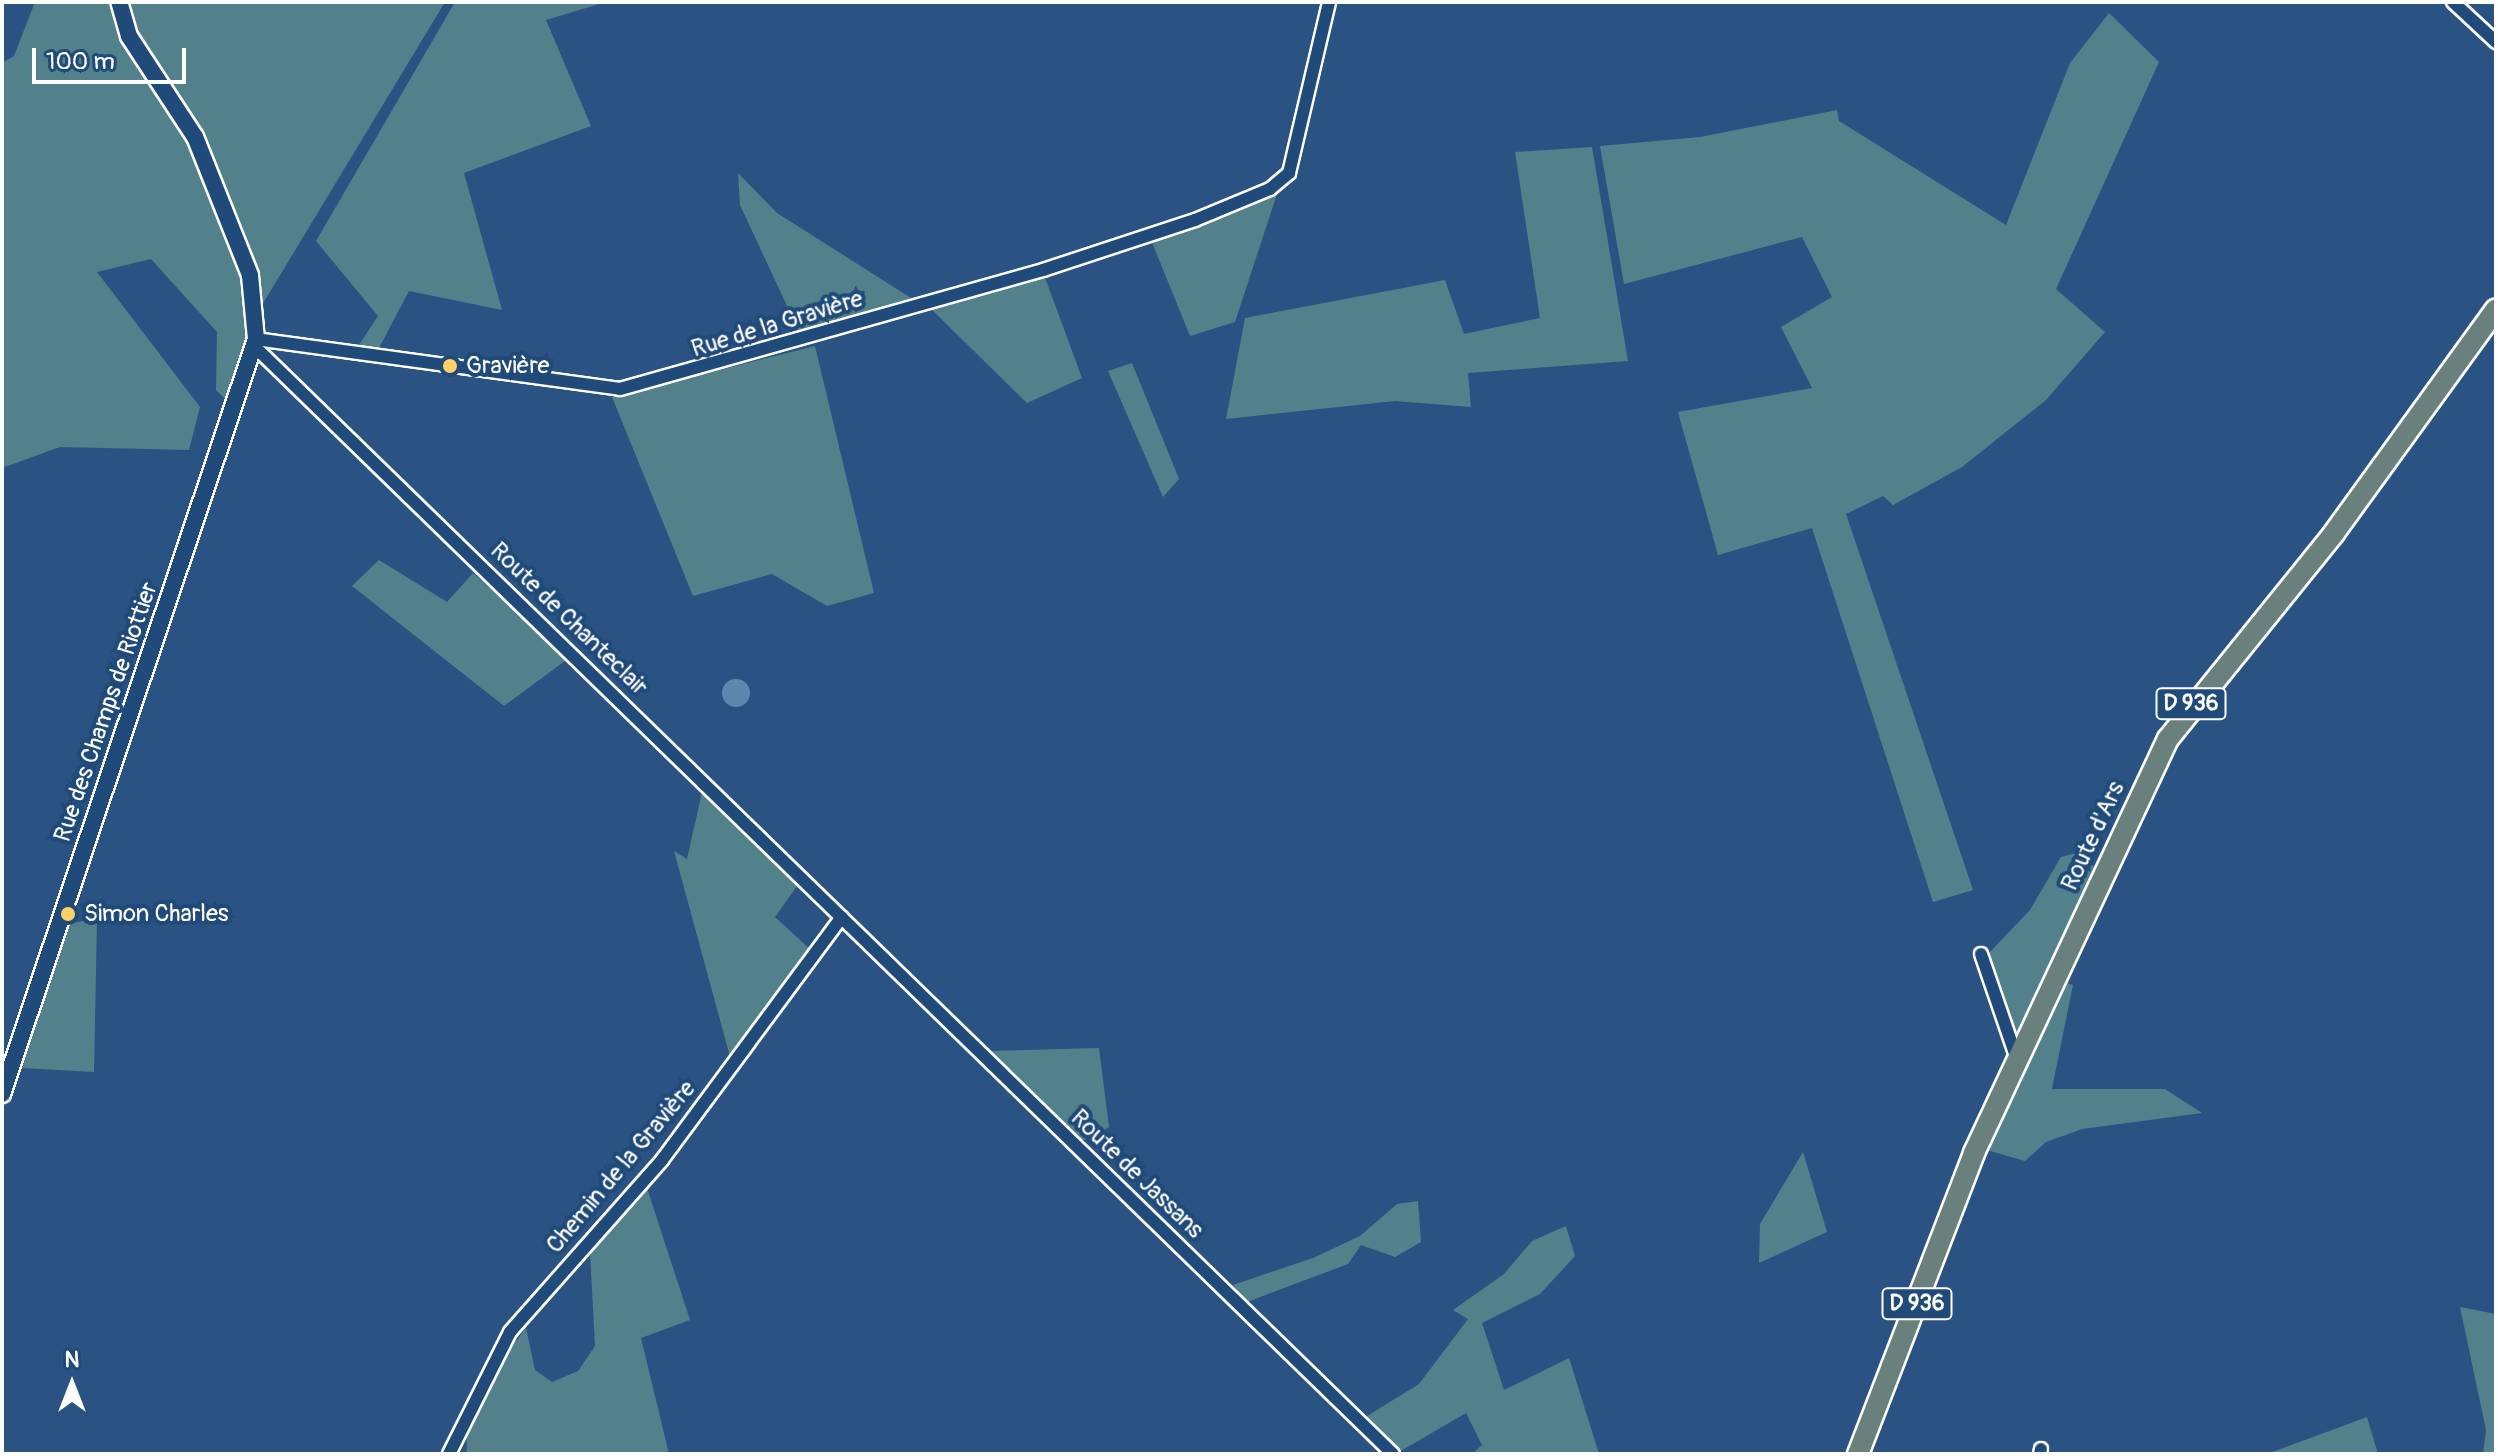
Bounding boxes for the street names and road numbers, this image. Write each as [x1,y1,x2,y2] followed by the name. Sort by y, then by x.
[688,284,866,364] street label: Rue de la Gravière
[484,536,654,702] street label: Route de Chanteclair
[48,578,164,846] street label: Rue des Champs de Riottier
[2155,686,2227,722] road number: D 936
[2055,777,2131,895] street label: Route d'Ars
[540,1075,702,1259] street label: Chemin de la Gravière
[1065,1104,1209,1244] street label: Route de Jassans
[1881,1286,1953,1322] road number: D 936

